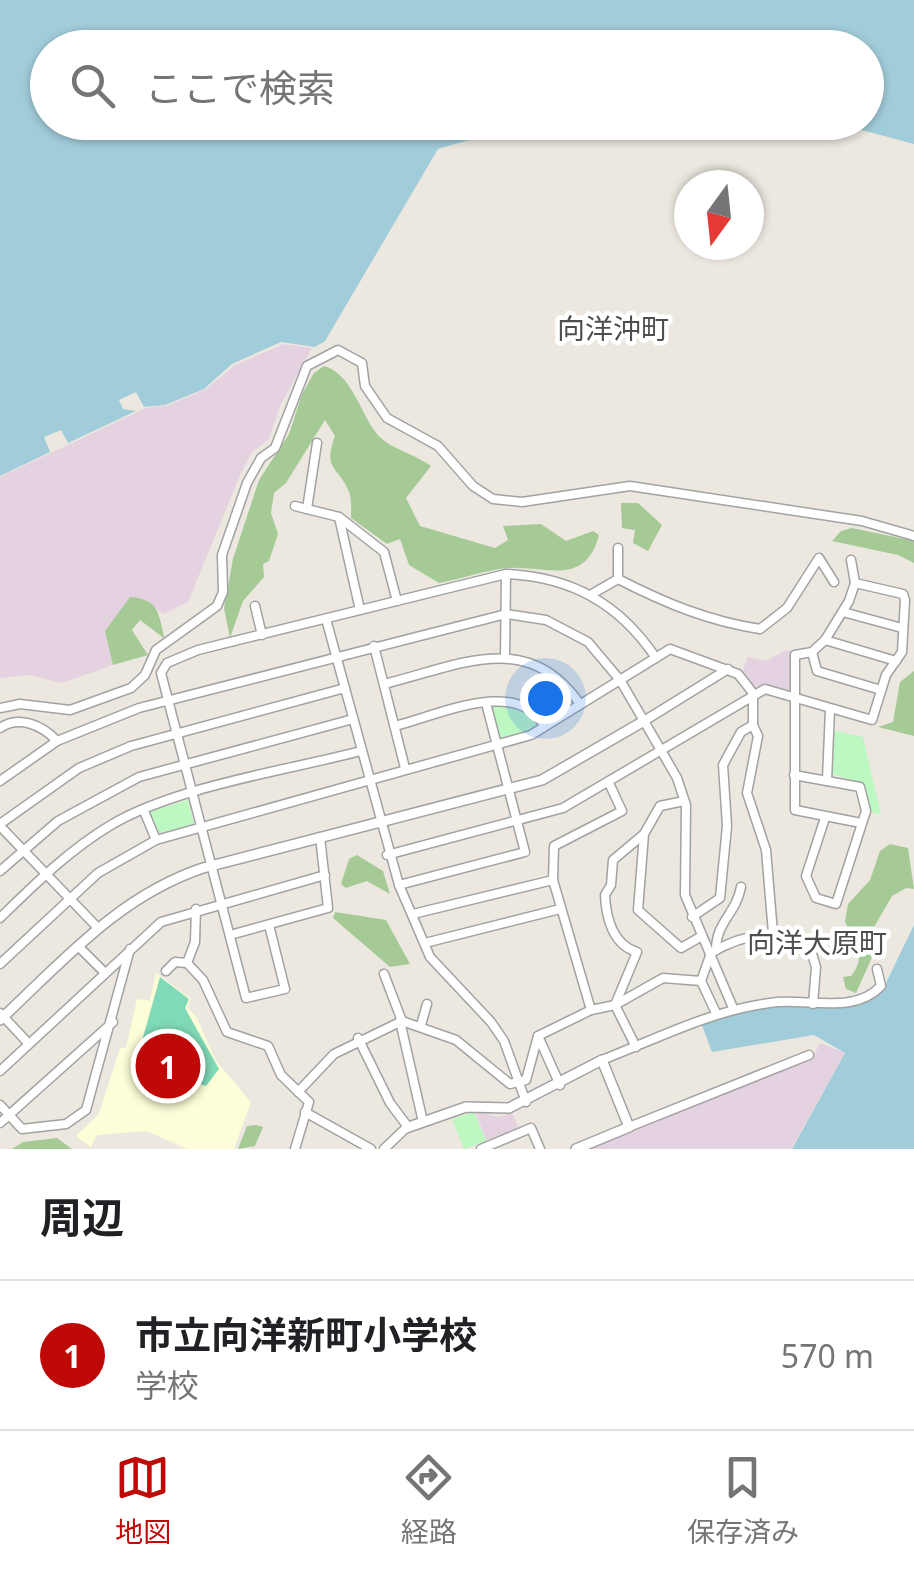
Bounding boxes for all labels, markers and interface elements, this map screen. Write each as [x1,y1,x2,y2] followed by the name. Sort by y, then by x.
[30,30,884,140] search box
[65,58,120,113] icon: search
[145,61,335,113] text: ここで検索
[674,170,764,260] north arrow
[557,309,669,347] district label: 向洋沖町
[520,673,571,724] your location
[747,923,887,961] district label: 向洋大原町
[136,1028,200,1104] pin: 1
[40,1188,124,1245] text: 周辺
[135,1308,477,1360] text: 市立向洋新町小学校
[63,1334,82,1377] text: 1
[781,1334,874,1377] text: 570 m
[135,1363,199,1406] text: 学校
[115,1450,171,1550] tab: 地図
[401,1450,457,1550] tab: 経路
[687,1450,799,1550] tab: 保存済み

